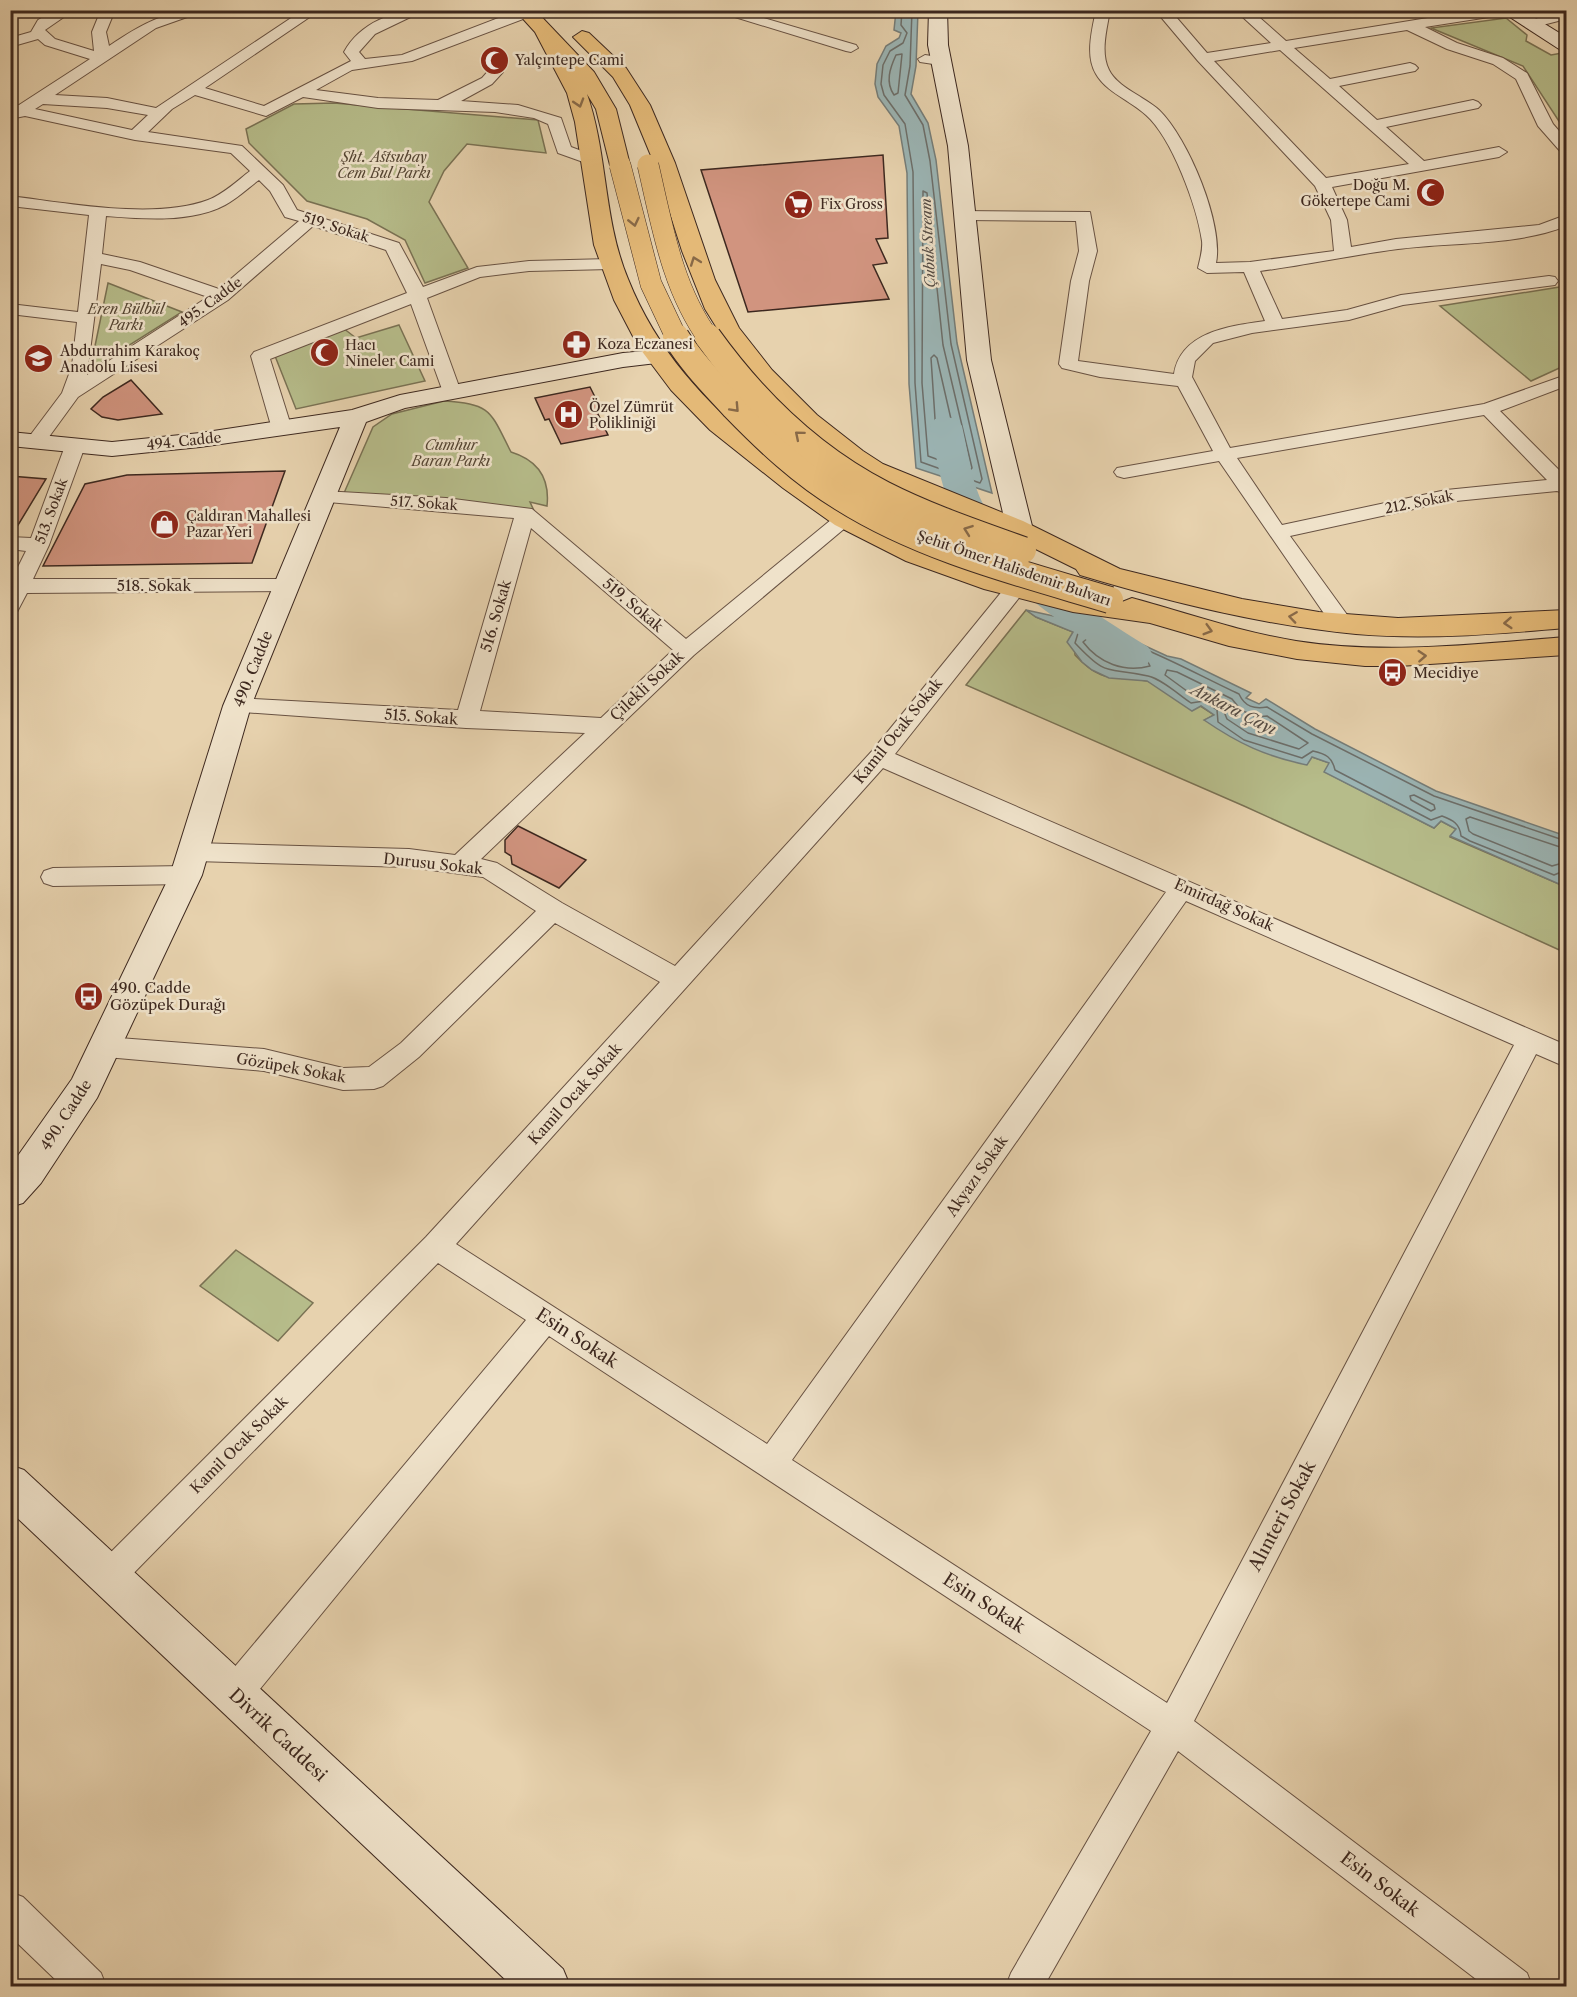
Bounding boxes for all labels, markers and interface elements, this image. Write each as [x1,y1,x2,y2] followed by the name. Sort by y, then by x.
[478,44,510,76] mosque icon: Yalçıntepe Cami
[514,51,624,69] place label: Yalçıntepe Cami
[572,97,584,108] one-way arrow
[337,148,431,182] park label: Şht. Astsubay Cem Bul Parkı
[1300,176,1410,210] place label: Doğu M. Gökertepe Cami
[1415,177,1447,209] mosque icon: Doğu M. Gökertepe Cami
[783,188,815,220] supermarket icon: Fix Gross
[820,195,883,213] place label: Fix Gross
[917,198,939,288] water label: Çubuk Stream
[301,208,372,246] street label: 519. Sokak
[627,216,640,226] one-way arrow
[690,256,702,267] one-way arrow
[175,273,245,331] street label: 495. Cadde
[87,300,166,334] park label: Eren Bülbül Parkı
[560,328,592,360] pharmacy icon: Koza Eczanesi
[597,335,693,353] place label: Koza Eczanesi
[345,336,434,370] place label: Hacı Nineler Cami
[308,337,340,369] mosque icon: Hacı Nineler Cami
[59,342,200,376] place label: Abdurrahim Karakoç Anadolu Lisesi
[23,343,55,375] school or university icon: Abdurrahim Karakoç Anadolu Lisesi
[589,398,674,432] place label: Özel Zümrüt Polikliniği
[552,399,584,431] hospital icon: Özel Zümrüt Polikliniği
[728,401,739,411] one-way arrow
[146,428,222,454] street label: 494. Cadde
[795,431,806,442] one-way arrow
[411,436,491,470] park label: Cumhur Baran Parkı
[31,475,72,546] street label: 513. Sokak
[1383,486,1456,517] street label: 212. Sokak
[390,492,459,514] street label: 517. Sokak
[186,507,311,541] place label: Çaldıran Mahallesi Pazar Yeri
[149,508,181,540] shop icon: Çaldıran Mahallesi Pazar Yeri
[963,524,974,537] one-way arrow
[915,526,1113,610] street label: Şehit Ömer Halisdemir Bulvarı
[599,574,669,636] street label: 519. Sokak
[117,576,193,595] street label: 518. Sokak
[476,576,515,654] street label: 516. Sokak
[1288,612,1297,624] one-way arrow
[1504,617,1513,630] one-way arrow
[1203,623,1213,635] one-way arrow
[229,628,276,710] street label: 490. Cadde
[606,646,688,725] street label: Çilekli Sokak
[1417,650,1426,663] one-way arrow
[1376,657,1408,689] bus stop icon: Mecidiye
[1413,663,1479,682] place label: Mecidiye
[849,673,947,787] street label: Kamil Ocak Sokak
[1185,678,1280,739] water label: Ankara Çayı
[384,704,460,729] street label: 515. Sokak
[382,849,485,878] street label: Durusu Sokak
[1171,874,1278,936] street label: Emirdağ Sokak
[110,978,226,1014] place label: 490. Cadde Gözüpek Durağı
[73,981,105,1013] bus stop icon: 490. Cadde Gözüpek Durağı
[524,1038,626,1148] street label: Kamil Ocak Sokak
[235,1049,349,1087] street label: Gözüpek Sokak
[36,1076,96,1154] street label: 490. Cadde
[941,1130,1012,1221] street label: Akyazı Sokak
[532,1303,624,1374] street label: Esin Sokak
[186,1391,292,1497] street label: Kamil Ocak Sokak
[1243,1456,1321,1576] street label: Alınteri Sokak
[939,1568,1031,1639] street label: Esin Sokak
[224,1684,332,1786] street label: Divrik Caddesi
[1336,1847,1425,1922] street label: Esin Sokak

